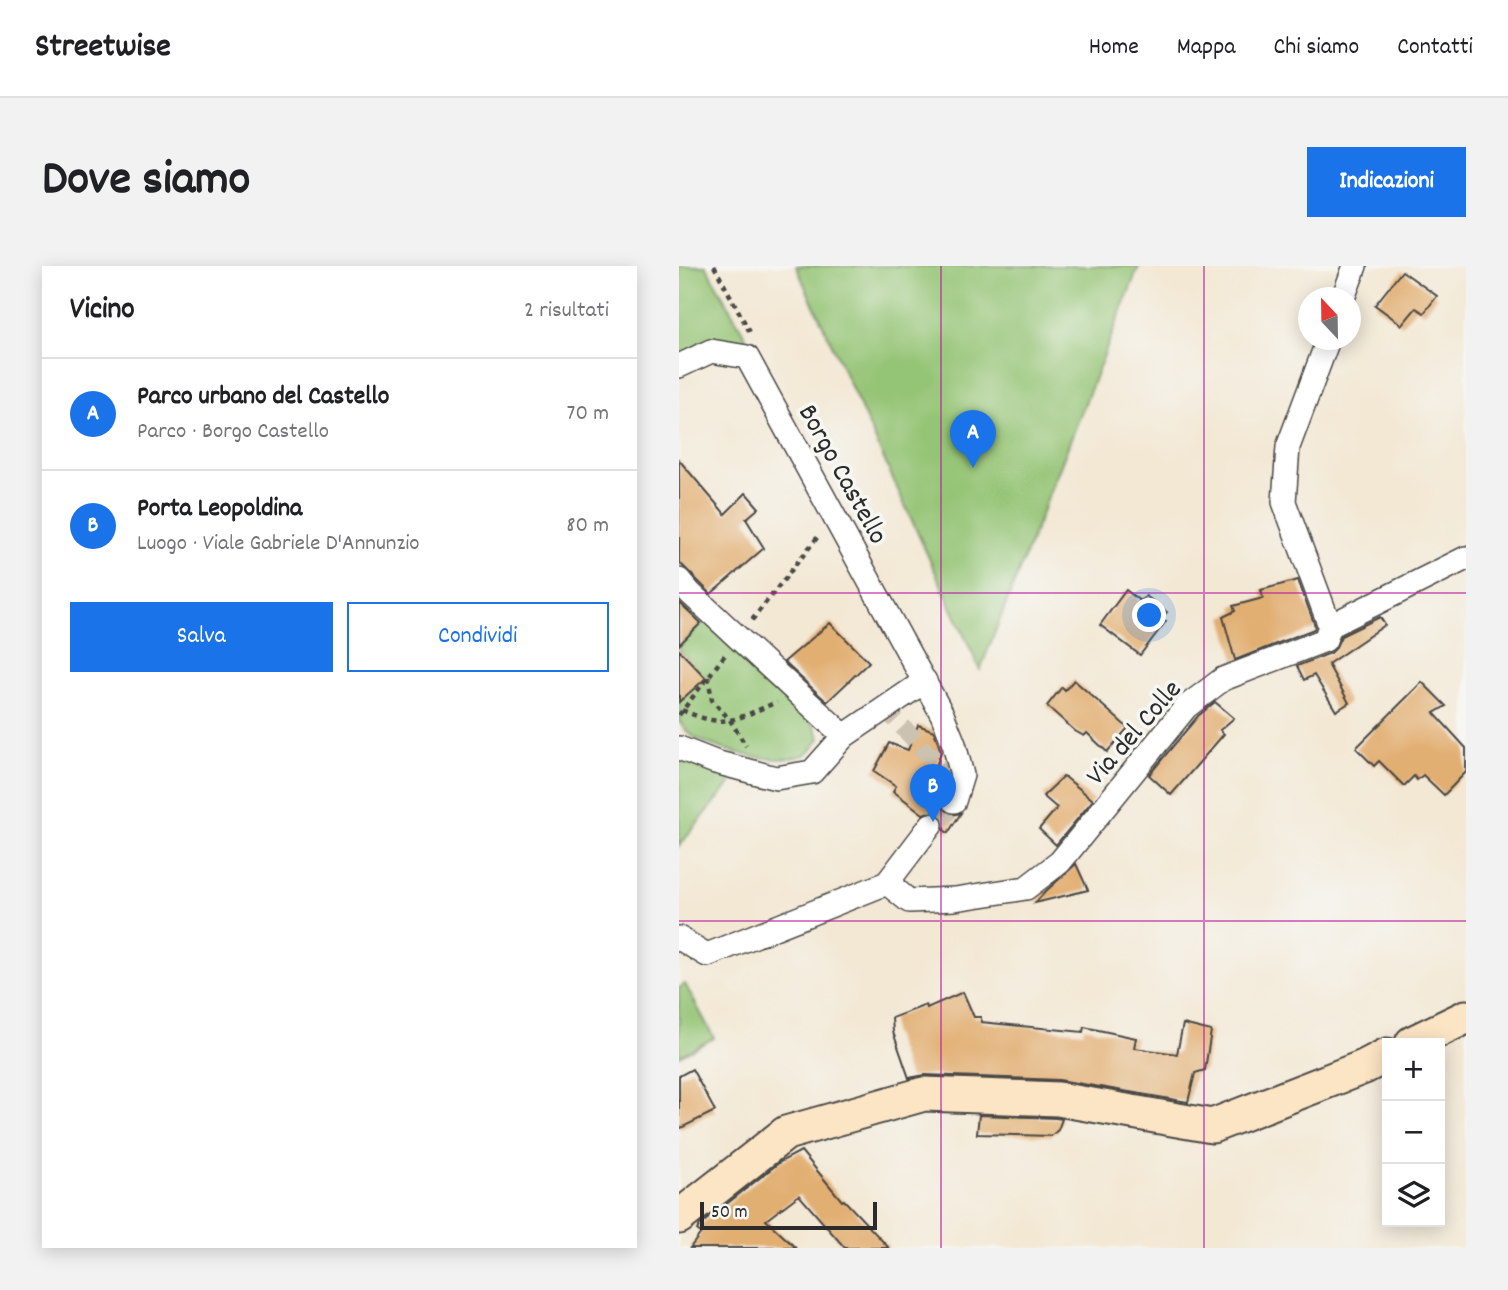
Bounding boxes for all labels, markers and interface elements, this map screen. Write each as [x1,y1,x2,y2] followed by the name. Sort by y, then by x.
[35,25,171,72] text: Streetwise
[1089,31,1139,65] text: Home
[1177,31,1236,65] text: Mappa
[1274,31,1359,65] text: Chi siamo
[1397,31,1473,65] text: Contatti
[42,147,250,217] text: Dove siamo
[1307,147,1466,217] button: Indicazioni
[1298,287,1361,350] north arrow
[70,290,135,333] text: Vicino
[524,295,609,328] text: 2 risultati
[137,379,389,416] text: Parco urbano del Castello
[87,398,99,431] text: A
[567,398,609,431] text: 70 m
[786,398,896,553] street label: Borgo Castello
[950,410,996,468] pin: A
[137,416,329,449] text: Parco · Borgo Castello
[137,491,302,528] text: Porta Leopoldina
[88,510,98,543] text: B
[566,510,609,543] text: 80 m
[137,528,420,561] text: Luogo · Viale Gabriele D'Annunzio
[1132,598,1166,632] your location
[70,602,333,672] button: Salva
[347,602,609,672] button: Condividi
[1078,673,1193,796] street label: Via del Colle
[910,764,956,822] pin: B
[1382,1038,1445,1227] map controls
[1382,1038,1445,1101] button: +
[1382,1101,1445,1164] button: −
[1382,1164,1445,1227] button: layers
[700,1199,877,1231] scale bar
[711,1200,748,1227] text: 50 m

